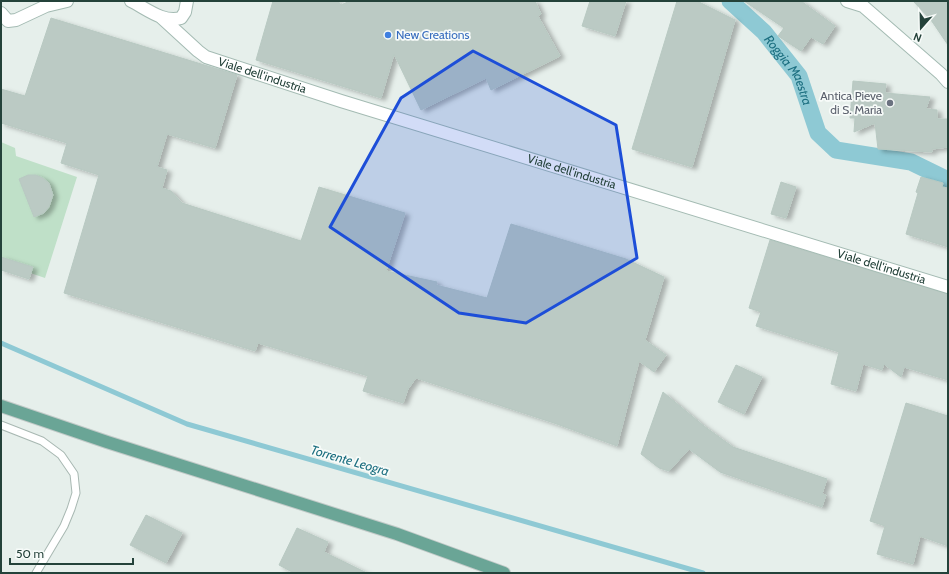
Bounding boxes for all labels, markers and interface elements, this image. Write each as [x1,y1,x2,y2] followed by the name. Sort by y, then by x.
[901,8,941,48] north arrow
[396,27,469,42] place label: New Creations
[912,29,924,45] text: N
[383,30,393,40] marker: New Creations
[761,31,816,107] water label: Roggia Maestra
[216,53,309,96] street label: Viale dell'industria
[820,88,882,117] place label: Antica Pieve di S. Maria
[885,98,895,108] marker: Antica Pieve di S. Maria
[526,151,618,192] street label: Viale dell'industria
[835,245,928,287] street label: Viale dell'industria
[309,441,391,479] water label: Torrente Leogra
[10,540,133,566] scale bar
[16,546,44,561] text: 50 m

